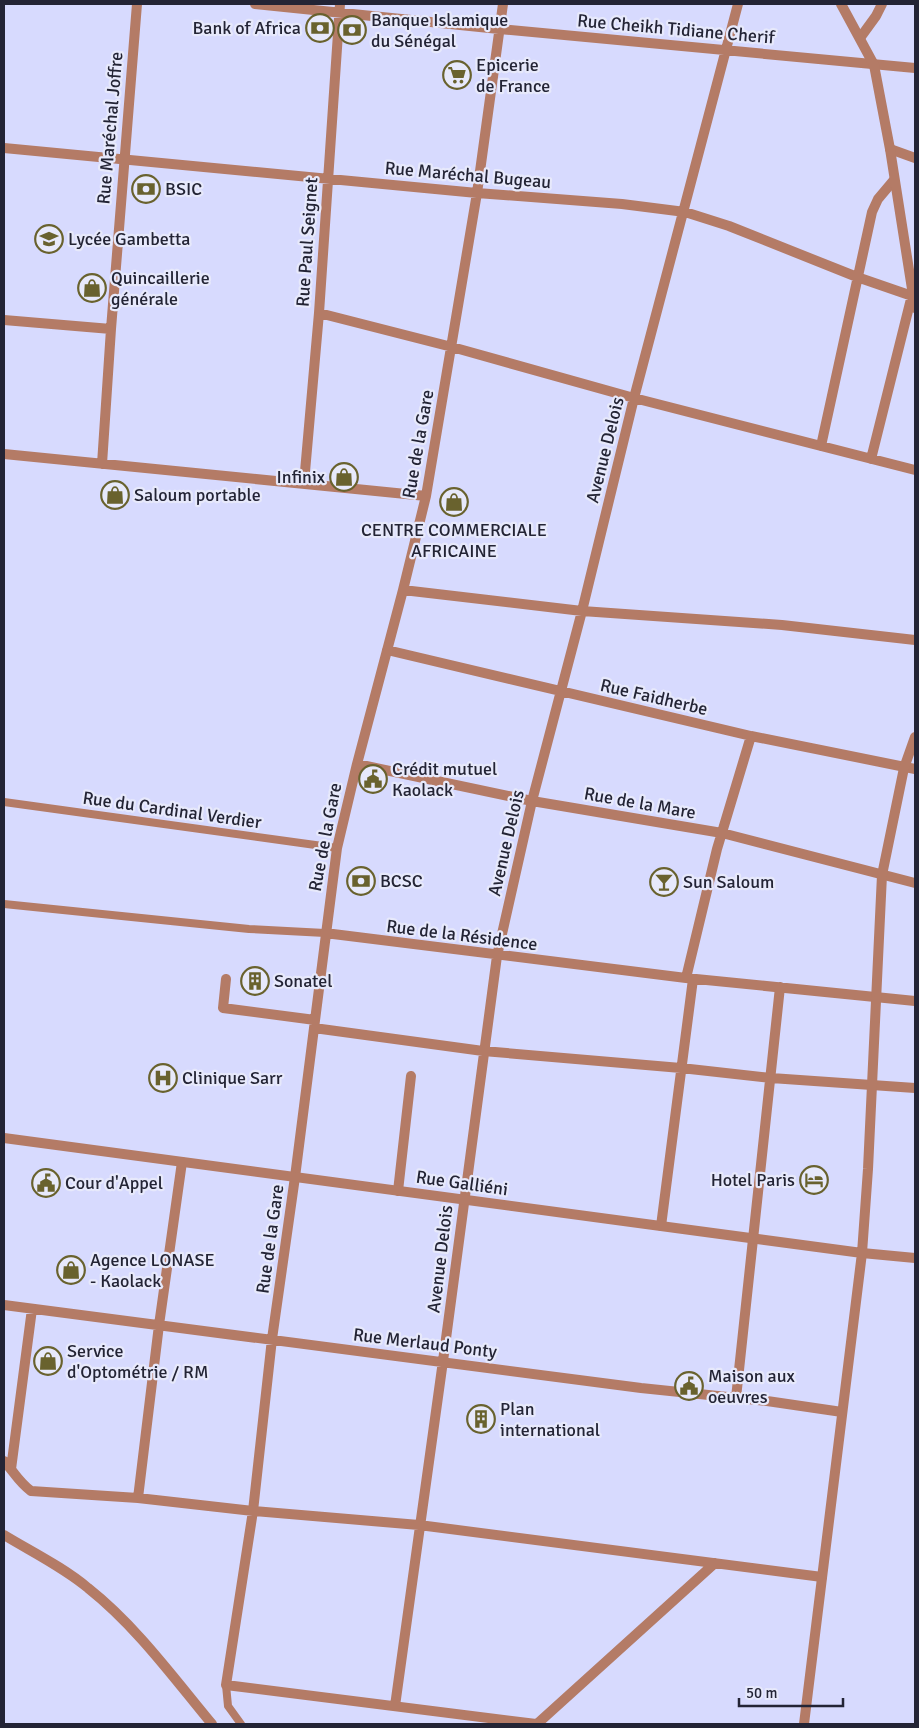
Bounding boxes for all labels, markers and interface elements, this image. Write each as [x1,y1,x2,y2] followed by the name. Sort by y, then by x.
[371,9,508,52] place label: Banque Islamique du Sénégal
[576,9,777,49] street label: Rue Cheikh Tidiane Cherif
[305,13,335,43] bank icon: Bank of Africa
[337,15,367,45] bank icon: Banque Islamique du Sénégal
[192,17,301,39] place label: Bank of Africa
[92,51,128,205] street label: Rue Maréchal Joffre
[476,54,550,97] place label: Epicerie de France
[442,60,472,90] supermarket icon: Epicerie de France
[384,157,552,193] street label: Rue Maréchal Bugeau
[131,174,161,204] bank icon: BSIC
[292,177,322,307] street label: Rue Paul Seignet
[165,178,202,200] place label: BSIC
[34,224,64,254] school or university icon: Lycée Gambetta
[68,228,190,250] place label: Lycée Gambetta
[111,267,210,310] place label: Quincaillerie générale
[77,273,107,303] shop icon: Quincaillerie générale
[398,388,438,500] street label: Rue de la Gare
[581,395,629,505] street label: Avenue Delois
[329,462,359,492] shop icon: Infinix
[277,466,326,488] place label: Infinix
[100,480,130,510] shop icon: Saloum portable
[134,484,261,506] place label: Saloum portable
[439,487,469,517] shop icon: CENTRE COMMERCIALE AFRICAINE
[361,519,547,562] place label: CENTRE COMMERCIALE AFRICAINE
[598,674,710,720] street label: Rue Faidherbe
[392,758,497,801] place label: Crédit mutuel Kaolack
[358,764,388,794] public building icon: Crédit mutuel Kaolack
[304,781,346,893] street label: Rue de la Gare
[582,782,698,824] street label: Rue de la Mare
[81,787,263,833] street label: Rue du Cardinal Verdier
[483,788,529,898] street label: Avenue Delois
[346,866,376,896] bank icon: BCSC
[649,867,679,897] bar icon: Sun Saloum
[380,870,423,892] place label: BCSC
[683,871,774,893] place label: Sun Saloum
[385,915,539,955] street label: Rue de la Résidence
[240,966,270,996] building icon: Sonatel
[274,970,333,992] place label: Sonatel
[148,1063,178,1093] hospital icon: Clinique Sarr
[182,1067,283,1089] place label: Clinique Sarr
[799,1165,829,1195] hotel icon: Hotel Paris
[415,1166,509,1200] street label: Rue Galliéni
[31,1168,61,1198] public building icon: Cour d'Appel
[711,1169,795,1191] place label: Hotel Paris
[65,1172,163,1194] place label: Cour d'Appel
[251,1183,289,1295] street label: Rue de la Gare
[422,1204,458,1314] street label: Avenue Delois
[90,1249,215,1292] place label: Agence LONASE - Kaolack
[56,1255,86,1285] shop icon: Agence LONASE - Kaolack
[352,1323,499,1363] street label: Rue Merlaud Ponty
[67,1340,208,1383] place label: Service d'Optométrie / RM
[33,1346,63,1376] shop icon: Service d'Optométrie / RM
[708,1365,796,1408] place label: Maison aux oeuvres
[674,1371,704,1401] public building icon: Maison aux oeuvres
[500,1398,600,1441] place label: Plan international
[466,1404,496,1434] building icon: Plan international
[739,1676,843,1708] scale bar
[746,1684,777,1702] text: 50 m

